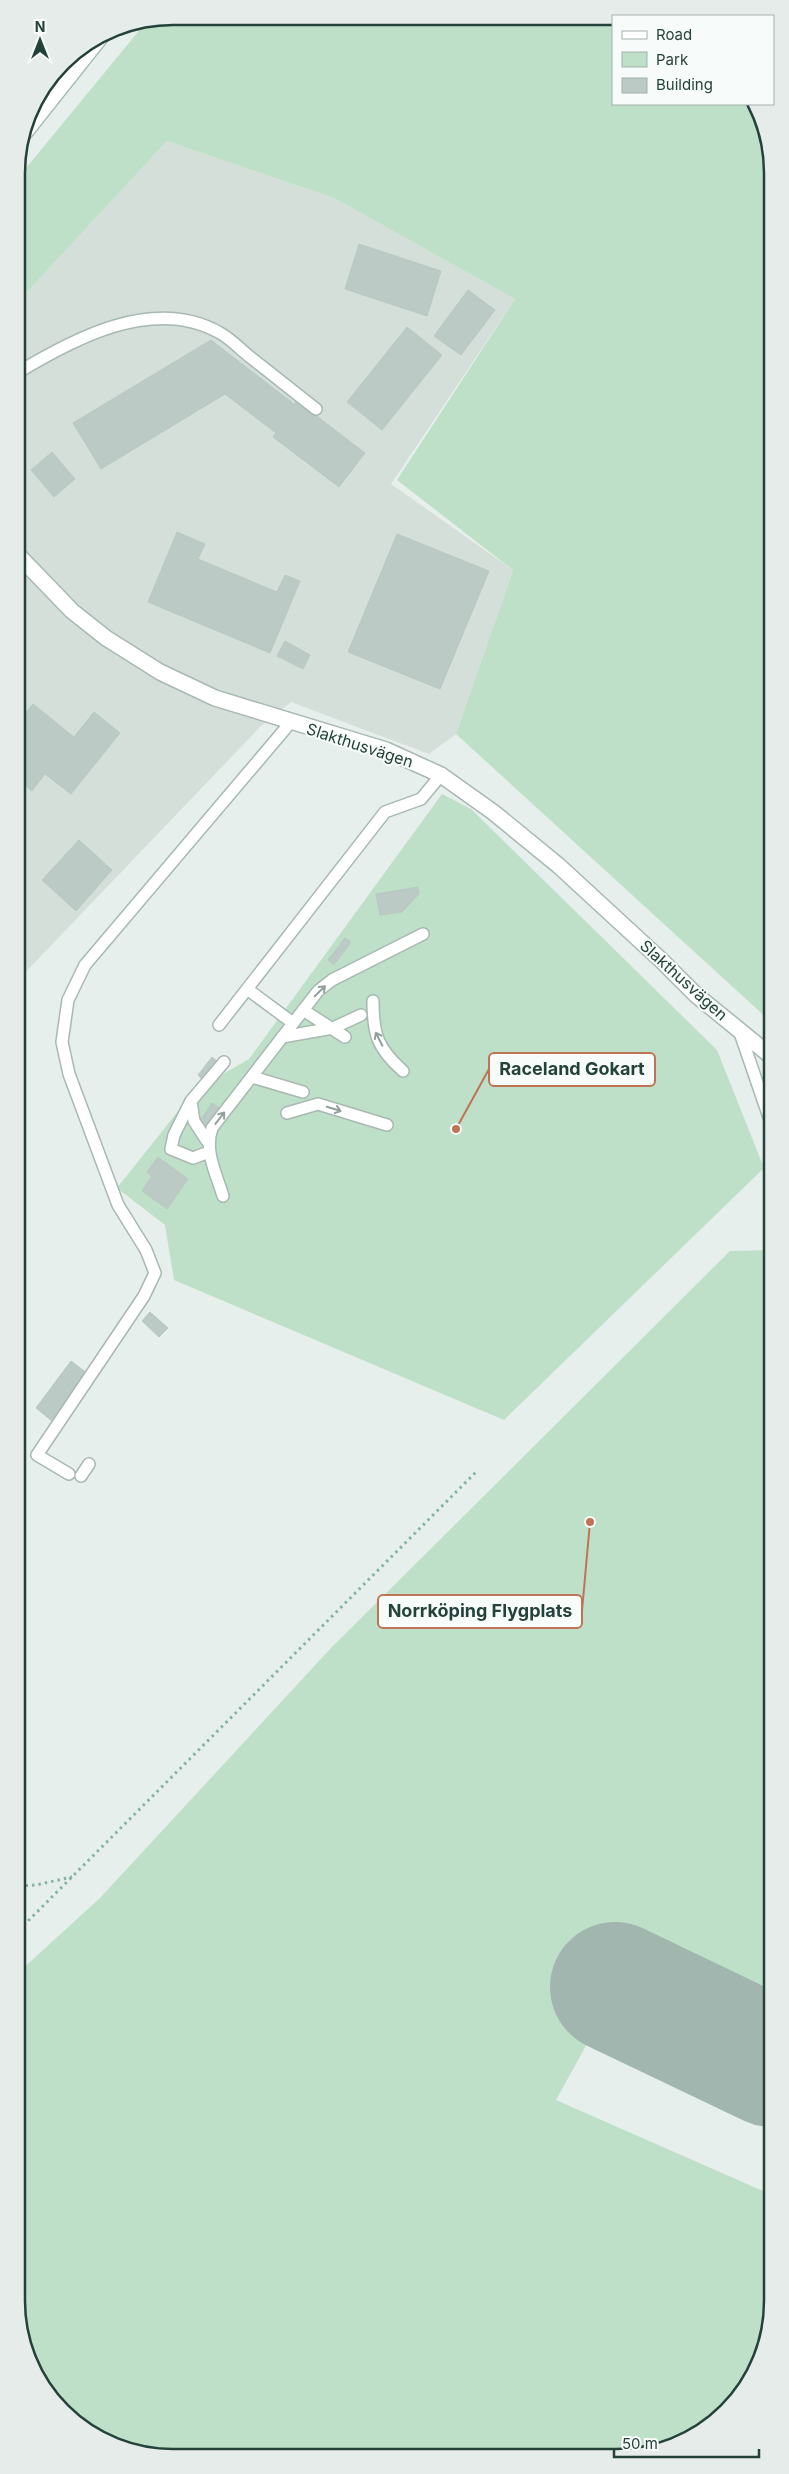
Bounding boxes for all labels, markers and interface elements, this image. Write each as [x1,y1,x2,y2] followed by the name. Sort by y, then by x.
[15,15,65,65] north arrow
[612,15,774,105] legend
[35,18,45,35] text: N
[656,25,692,44] text: Road
[656,50,689,69] text: Park
[656,75,713,94] text: Building
[304,718,416,772] street label: Slakthusvägen
[636,935,732,1025] street label: Slakthusvägen
[313,985,326,997] one-way arrow
[374,1032,384,1047] one-way arrow
[489,1053,655,1086] callout: Raceland Gokart
[499,1058,645,1079] text: Raceland Gokart
[325,1104,341,1114] one-way arrow
[214,1112,225,1125] one-way arrow
[378,1595,582,1628] callout: Norrköping Flygplats
[388,1600,572,1621] text: Norrköping Flygplats
[614,2426,759,2458] scale bar
[622,2434,658,2453] text: 50 m

